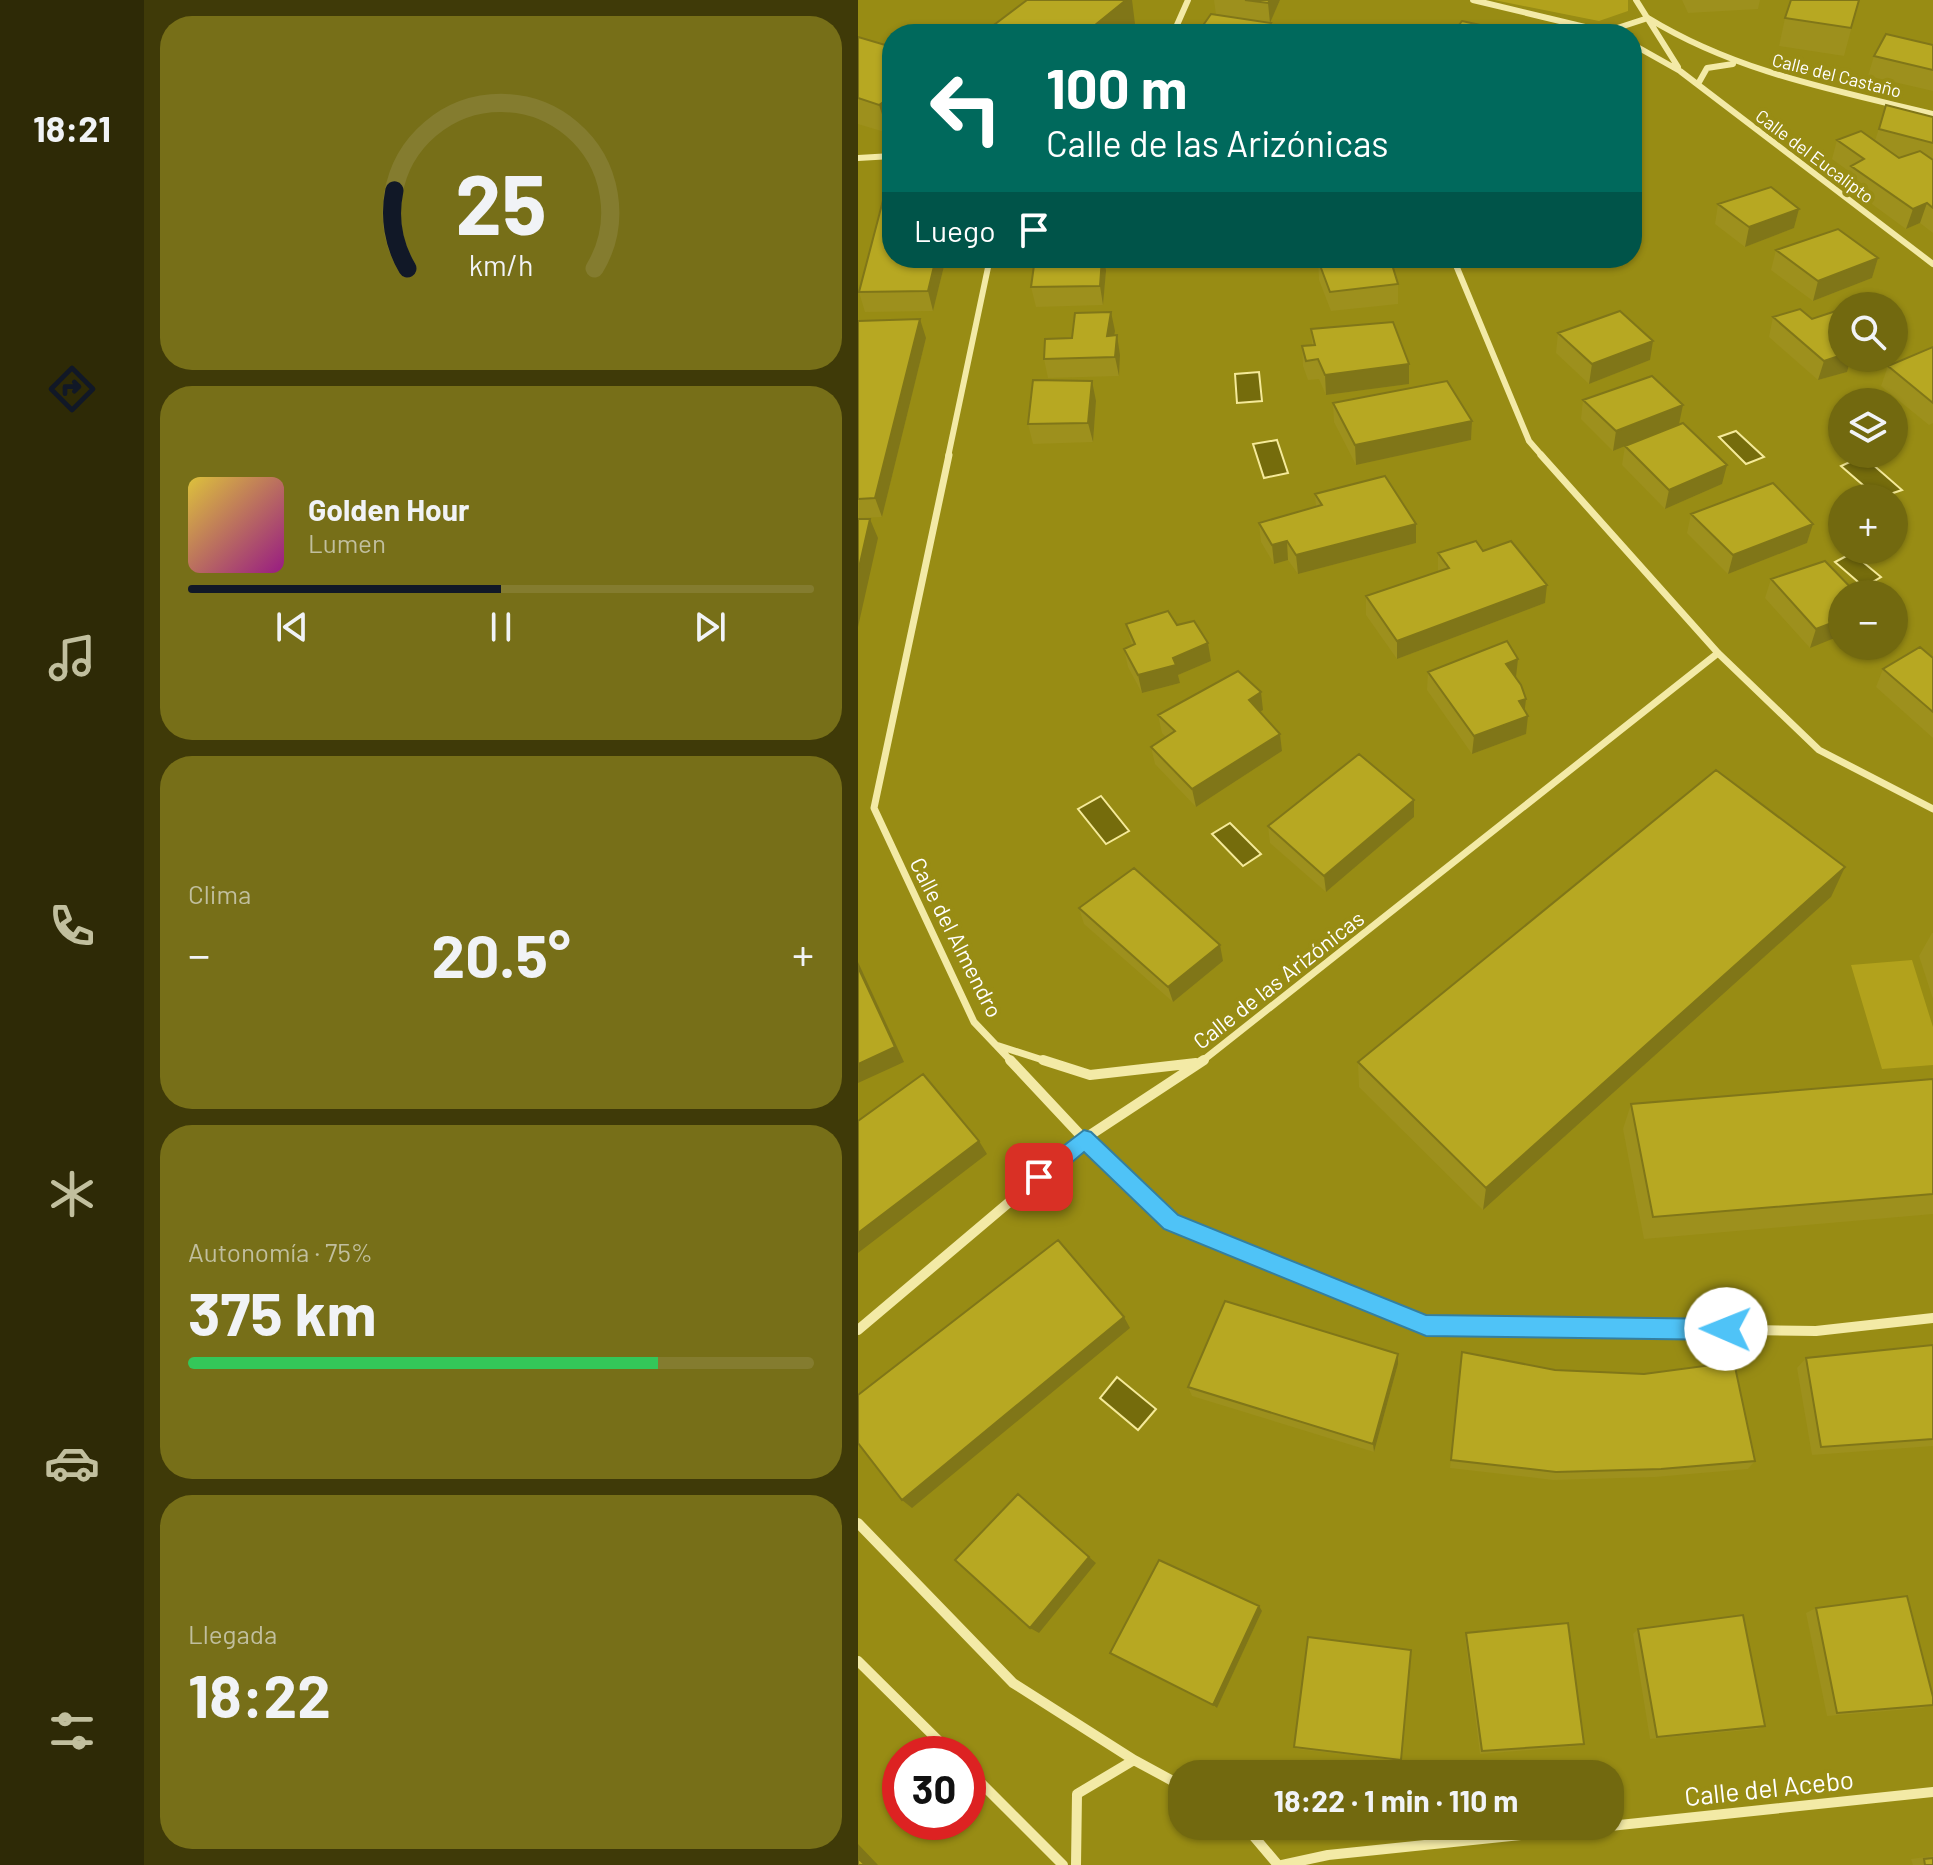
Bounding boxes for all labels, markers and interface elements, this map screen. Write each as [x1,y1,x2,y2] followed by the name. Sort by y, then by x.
[1770,48,1904,102] street label: Calle del Castaño
[1046,53,1188,120] text: 100 m
[914,56,1018,160] icon: left
[1751,104,1879,208] street label: Calle del Eucalipto
[33,106,111,149] text: 18:21
[1046,121,1389,164] text: Calle de las Arizónicas
[455,151,547,251] text: 25
[1012,208,1056,252] icon: arrive
[914,212,996,248] text: Luego
[469,247,533,282] text: km/h
[1828,292,1908,660] map controls
[1828,292,1908,372] button: search
[44,361,100,417] icon: directions
[1828,388,1908,468] button: layers
[1828,484,1908,564] button: +
[308,491,470,527] text: Golden Hour
[308,527,386,558] text: Lumen
[1828,580,1908,660] button: −
[270,605,314,649] icon: previous
[479,605,523,649] icon: pause
[688,605,732,649] icon: next
[44,630,100,686] icon: music
[906,853,1008,1021] street label: Calle del Almendro
[188,878,251,909] text: Clima
[44,898,100,954] icon: phone
[1187,904,1369,1054] street label: Calle de las Arizónicas
[432,918,570,990] text: 20.5°
[188,927,210,980] text: −
[792,927,814,980] text: +
[1005,1143,1073,1211] pin
[1017,1155,1061,1199] icon: arrive
[44,1166,100,1222] icon: climate
[188,1236,373,1267] text: Autonomía · 75%
[188,1276,377,1348] text: 375 km
[1684,1287,1768,1371] position arrow
[44,1435,100,1491] icon: car
[188,1618,277,1649] text: Llegada
[188,1658,331,1730] text: 18:22
[44,1703,100,1759] icon: filters
[882,1736,986,1840] speed limit sign: 30
[1683,1763,1855,1811] street label: Calle del Acebo
[1274,1782,1518,1818] text: 18:22 · 1 min · 110 m

